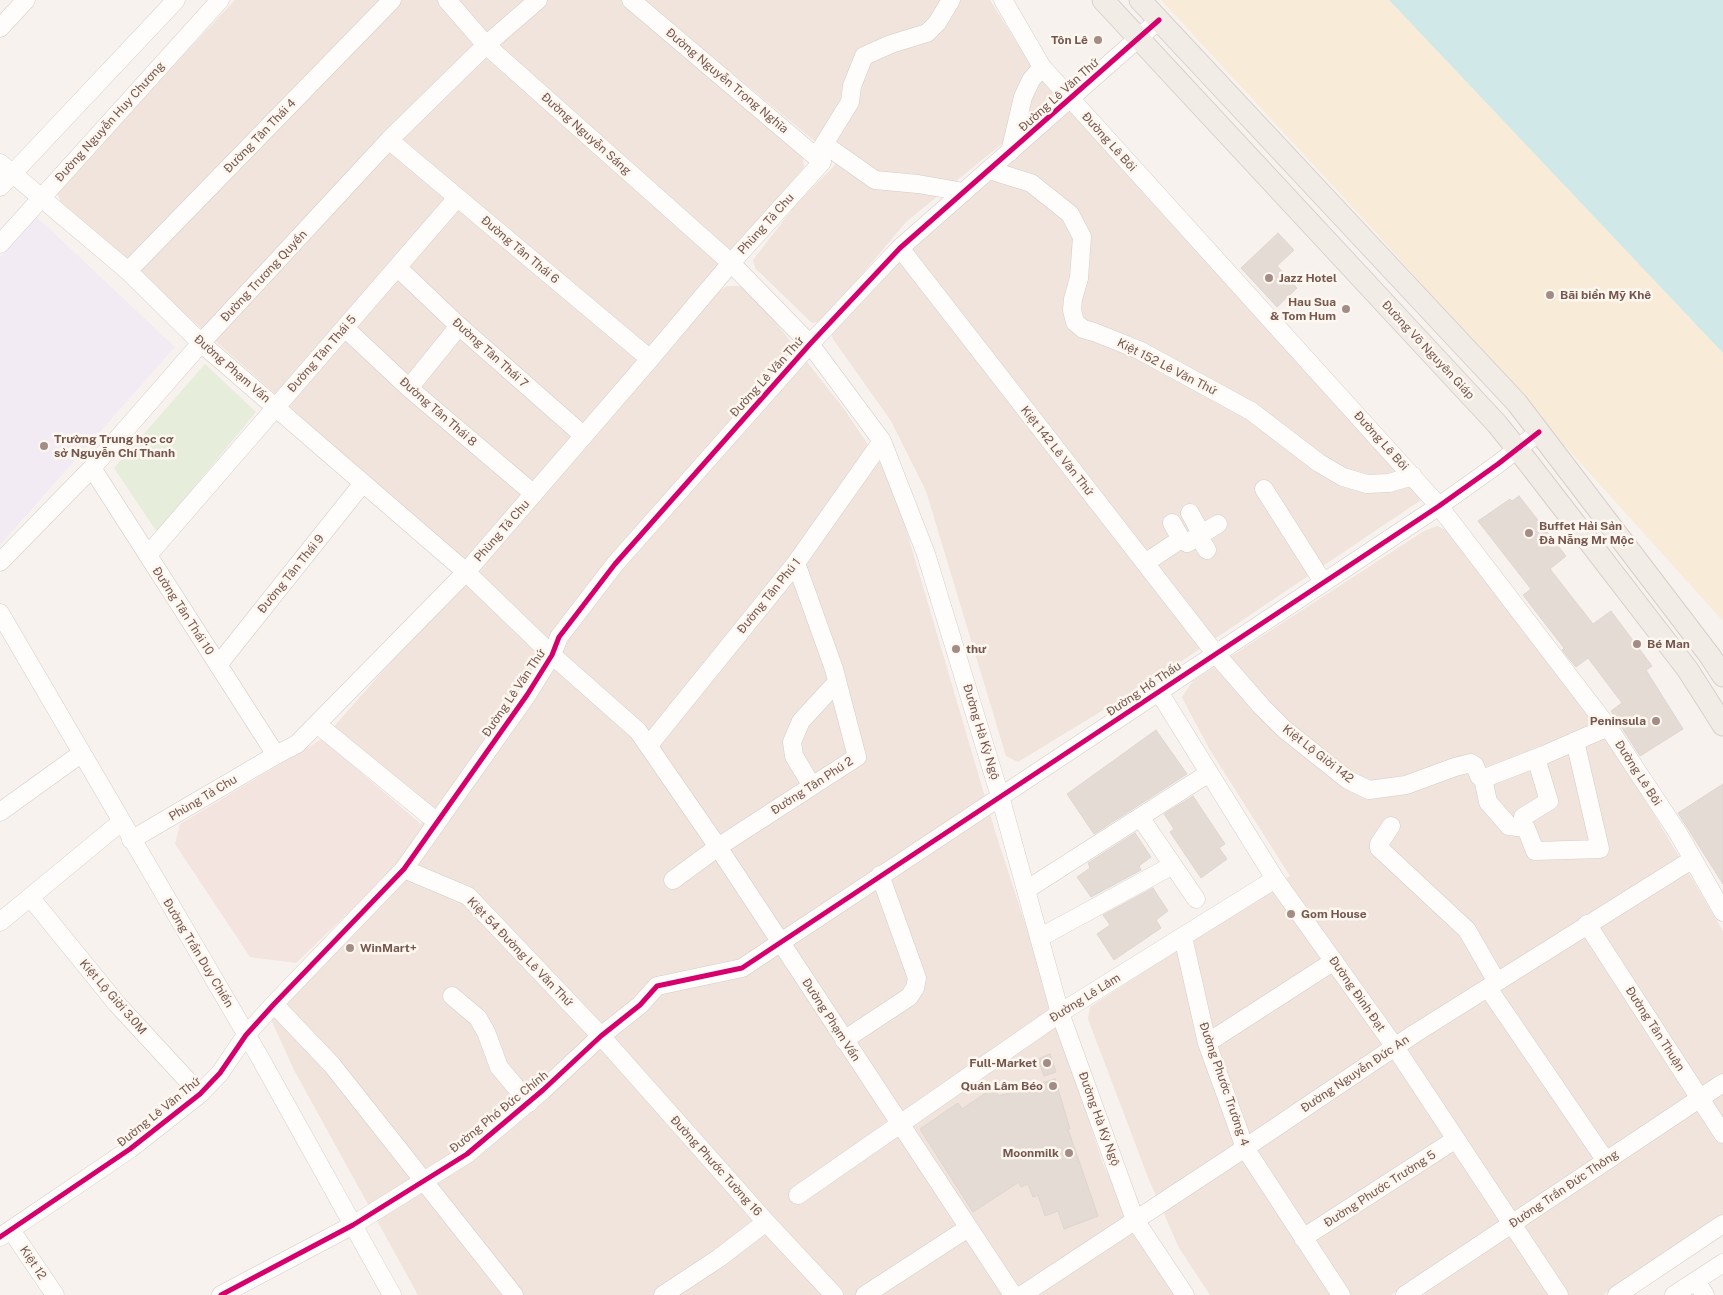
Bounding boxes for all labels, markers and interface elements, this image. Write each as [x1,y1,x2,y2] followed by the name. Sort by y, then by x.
[663,26,791,136] street label: Đường Nguyễn Trọng Nghĩa
[1051,33,1088,47] place label: Tôn Lê
[1092,34,1104,46] marker: Tôn Lê
[1016,55,1102,135] street label: Đường Lê Văn Thứ
[52,59,168,185] street label: Đường Nguyễn Huy Chương
[538,90,634,178] street label: Đường Nguyễn Sáng
[221,96,299,176] street label: Đường Tân Thái 4
[1079,109,1139,175] street label: Đường Lê Bôi
[735,191,797,257] street label: Phùng Tả Chu
[478,213,562,287] street label: Đường Tân Thái 6
[218,227,310,325] street label: Đường Trương Quyền
[1279,271,1337,285] place label: Jazz Hotel
[1263,272,1275,284] marker: Jazz Hotel
[1560,288,1651,302] place label: Bãi biển Mỹ Khê
[1544,289,1556,301] marker: Bãi biển Mỹ Khê
[1270,295,1336,323] place label: Hau Sua & Tom Hum
[1379,298,1477,402] street label: Đường Võ Nguyên Giáp
[1340,303,1352,315] marker: Hau Sua & Tom Hum
[285,312,359,396] street label: Đường Tân Thái 5
[449,315,531,391] street label: Đường Tân Thái 7
[191,332,273,406] street label: Đường Phạm Vấn
[727,334,807,420] street label: Đường Lê Văn Thứ
[1115,336,1219,398] street label: Kiệt 152 Lê Văn Thứ
[396,374,480,450] street label: Đường Tân Thái 8
[1017,403,1097,499] street label: Kiệt 142 Lê Văn Thứ
[1351,408,1411,474] street label: Đường Lê Bôi
[54,432,175,460] place label: Trường Trung học cơ sở Nguyễn Chí Thanh
[38,440,50,452] marker: Trường Trung học cơ sở Nguyễn Chí Thanh
[471,497,533,565] street label: Phùng Tả Chu
[1539,519,1634,547] place label: Buffet Hải Sản Đà Nẵng Mr Mộc
[1523,527,1535,539] marker: Buffet Hải Sản Đà Nẵng Mr Mộc
[255,532,327,616] street label: Đường Tân Thái 9
[734,555,804,637] street label: Đường Tân Phú 1
[149,564,217,658] street label: Đường Tân Thái 10
[1647,637,1690,651] place label: Bé Man
[1631,638,1643,650] marker: Bé Man
[966,642,987,656] place label: thư
[950,643,962,655] marker: thư
[479,646,549,740] street label: Đường Lê Văn Thứ
[1104,659,1184,719] street label: Đường Hồ Thấu
[960,682,1002,782] street label: Đường Hà Kỳ Ngộ
[1590,714,1646,728] place label: Peninsula
[1650,715,1662,727] marker: Peninsula
[1280,722,1356,786] street label: Kiệt Lộ Giời 142
[1612,738,1664,808] street label: Đường Lê Bôi
[768,754,856,818] street label: Đường Tân Phú 2
[166,772,240,824] street label: Phùng Tả Chu
[464,894,576,1010] street label: Kiệt 54 Đường Lê Văn Thứ
[160,896,236,1010] street label: Đường Trần Duy Chiến
[1301,907,1367,921] place label: Gom House
[1285,908,1297,920] marker: Gom House
[360,941,417,955] place label: WinMart+
[344,942,356,954] marker: WinMart+
[1326,954,1388,1034] street label: Đường Đinh Đạt
[76,957,150,1037] street label: Kiệt Lộ Giời 3.0M
[1047,971,1123,1025] street label: Đường Lê Lâm
[799,976,863,1064] street label: Đường Phạm Vấn
[1622,984,1688,1074] street label: Đường Tân Thuận
[1196,1020,1252,1148] street label: Đường Phước Trường 4
[1298,1032,1412,1116] street label: Đường Nguyễn Đức An
[969,1056,1037,1070] place label: Full-Market
[1041,1057,1053,1069] marker: Full-Market
[447,1068,551,1156] street label: Đường Phó Đức Chính
[1075,1070,1123,1168] street label: Đường Hà Kỳ Ngộ
[114,1074,204,1150] street label: Đường Lê Văn Thứ
[961,1079,1043,1093] place label: Quán Lâm Béo
[1047,1080,1059,1092] marker: Quán Lâm Béo
[667,1113,765,1219] street label: Đường Phước Tường 16
[1002,1146,1059,1160] place label: Moonmilk
[1063,1147,1075,1159] marker: Moonmilk
[1321,1147,1439,1231] street label: Đường Phước Trường 5
[1507,1147,1621,1231] street label: Đường Trần Đức Thông
[17,1244,49,1282] street label: Kiệt 12

